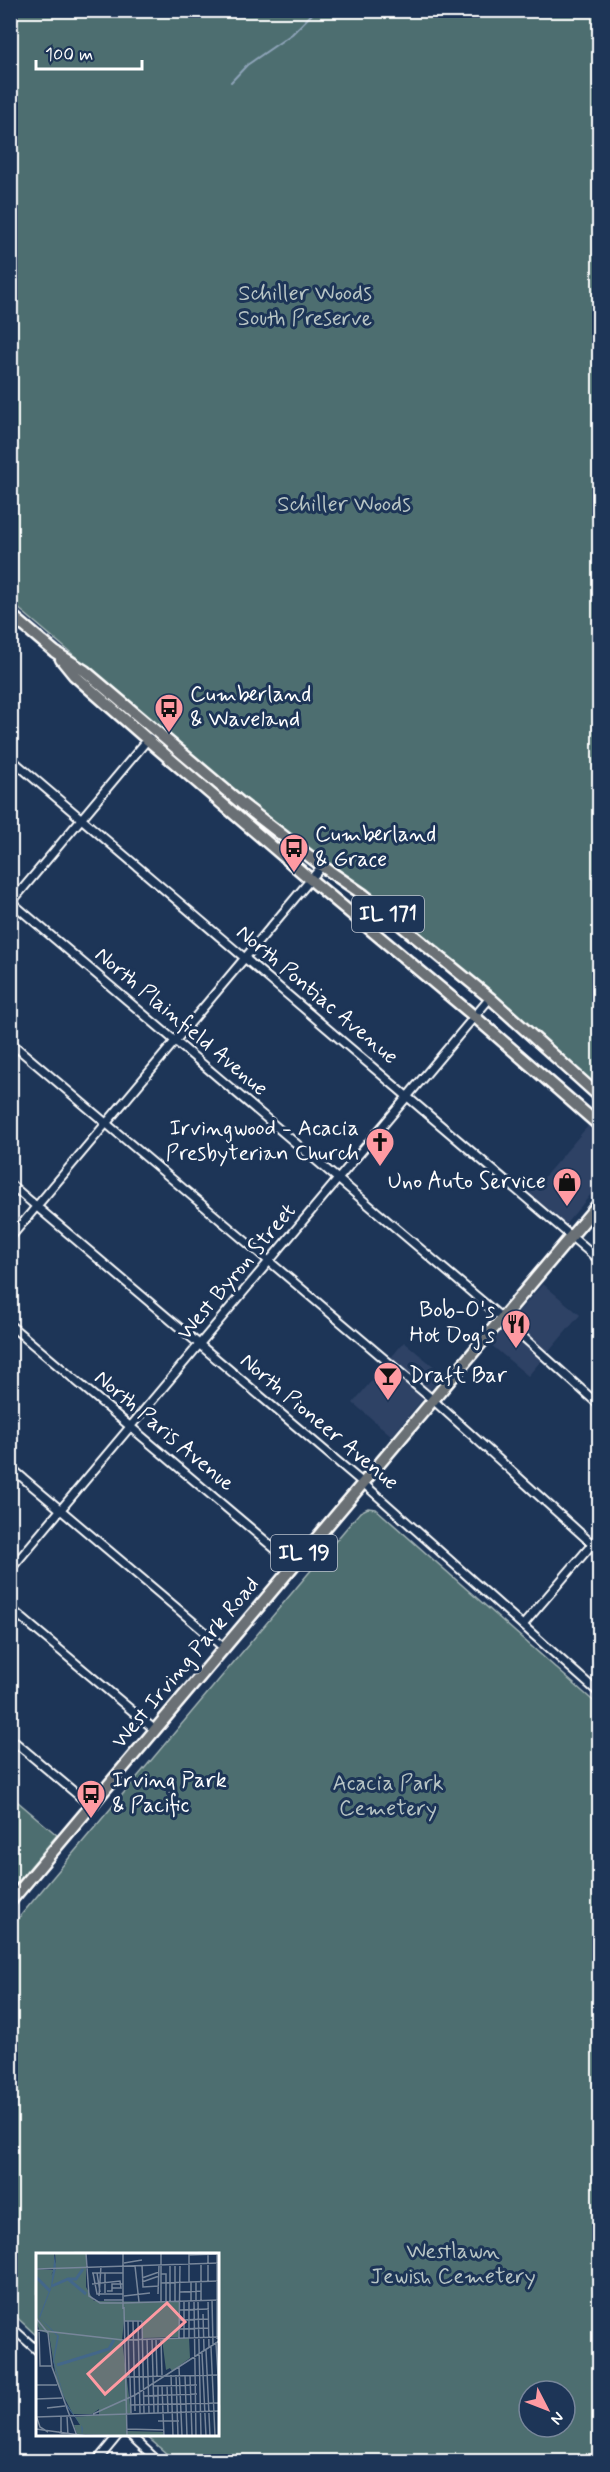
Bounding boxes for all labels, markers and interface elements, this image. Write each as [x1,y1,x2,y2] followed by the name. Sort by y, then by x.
[36,33,142,71] scale bar
[45,43,93,67] text: 100 m
[238,280,372,333] park label: Schiller Woods South Preserve
[277,491,411,519] park label: Schiller Woods
[190,681,311,734] place label: Cumberland & Waveland
[153,692,185,734] bus stop icon: Cumberland & Waveland
[315,821,436,874] place label: Cumberland & Grace
[278,832,310,874] bus stop icon: Cumberland & Grace
[352,896,424,932] road number: IL 171
[230,919,404,1071] street label: North Pontiac Avenue
[89,941,273,1103] street label: North Plainfield Avenue
[166,1115,359,1168] place label: Irvingwood - Acacia Presbyterian Church
[364,1126,396,1168] church icon: Irvingwood - Acacia Presbyterian Church
[551,1166,583,1208] shop icon: Uno Auto Service
[388,1168,546,1196] place label: Uno Auto Service
[172,1198,302,1346] street label: West Byron Street
[410,1297,495,1351] place label: Bob-O's Hot Dog's
[500,1308,532,1350] restaurant icon: Bob-O's Hot Dog's
[234,1347,404,1497] street label: North Pioneer Avenue
[372,1360,404,1402] bar icon: Draft Bar
[409,1362,508,1390] place label: Draft Bar
[88,1364,240,1498] street label: North Paris Avenue
[271,1535,337,1571] road number: IL 19
[106,1571,267,1755] street label: West Irving Park Road
[112,1767,227,1820] place label: Irving Park & Pacific
[332,1770,444,1823] park label: Acacia Park Cemetery
[75,1778,107,1820] bus stop icon: Irving Park & Pacific
[370,2238,536,2291] park label: Westlawn Jewish Cemetery
[36,2253,219,2436] inset map
[517,2379,577,2439] north arrow
[546,2407,568,2429] text: N

